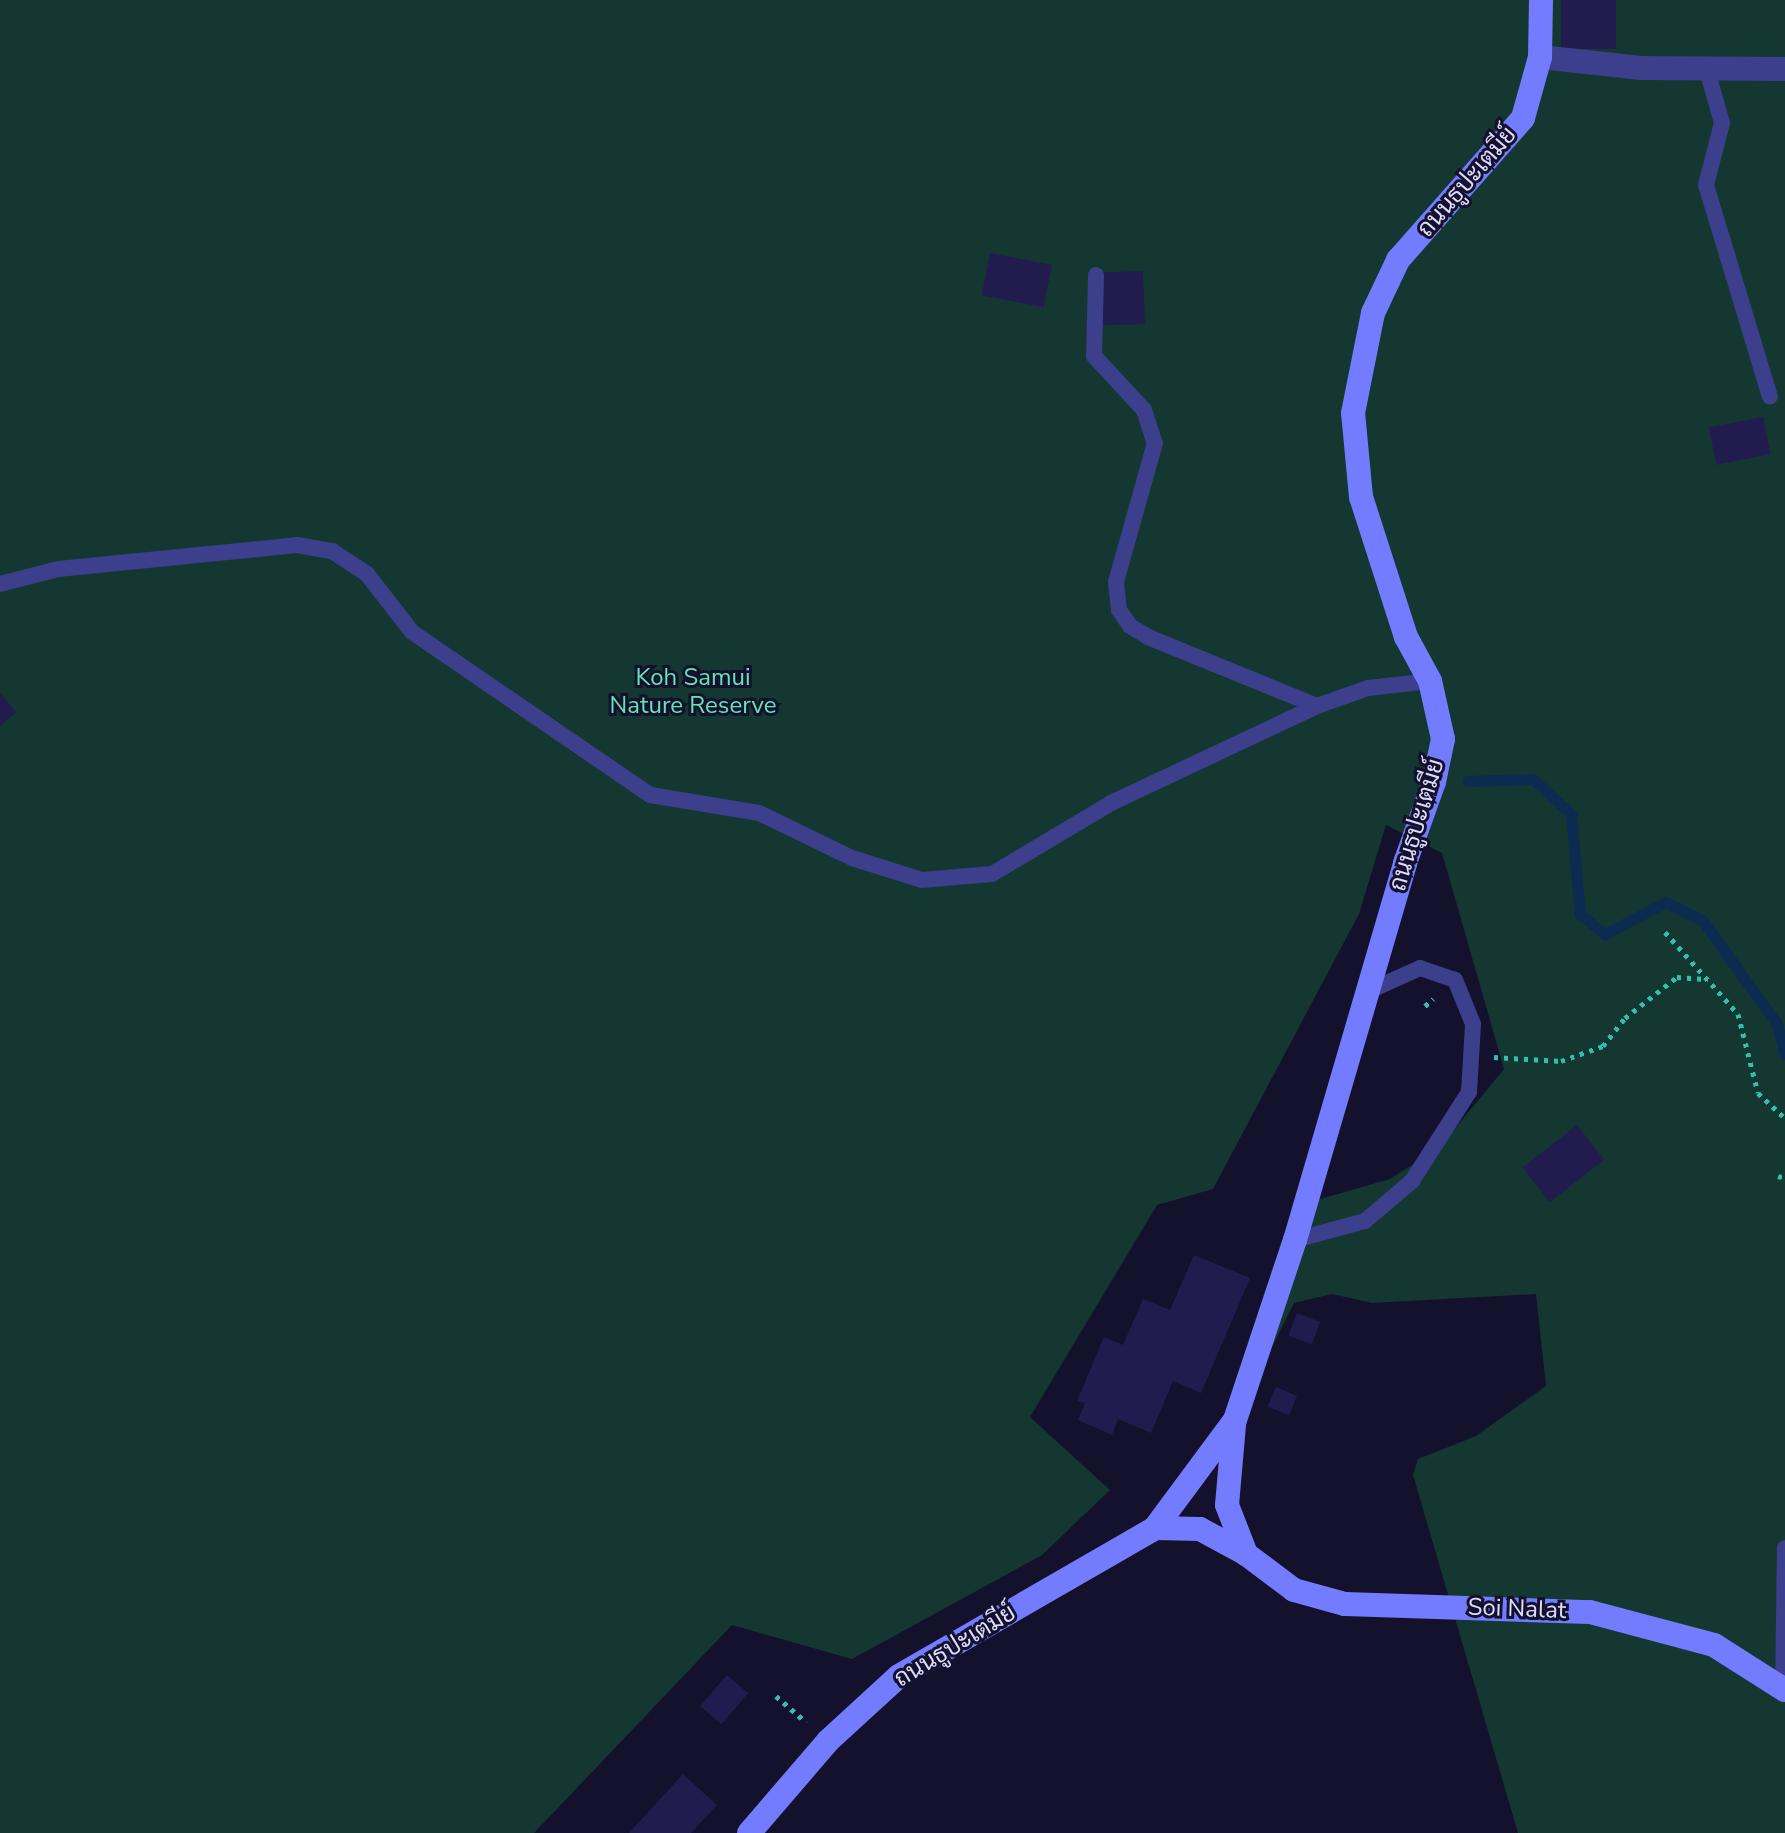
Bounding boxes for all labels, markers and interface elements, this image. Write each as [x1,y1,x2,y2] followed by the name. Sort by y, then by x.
[1411,121,1523,243] street label: ถนนธูปะเตมีย์
[610,664,776,720] park label: Koh Samui Nature Reserve
[1383,756,1451,894] street label: ถนนธูปะเตมีย์
[1467,1593,1567,1625] street label: Soi Nalat
[889,1598,1021,1694] street label: ถนนธูปะเตมีย์

